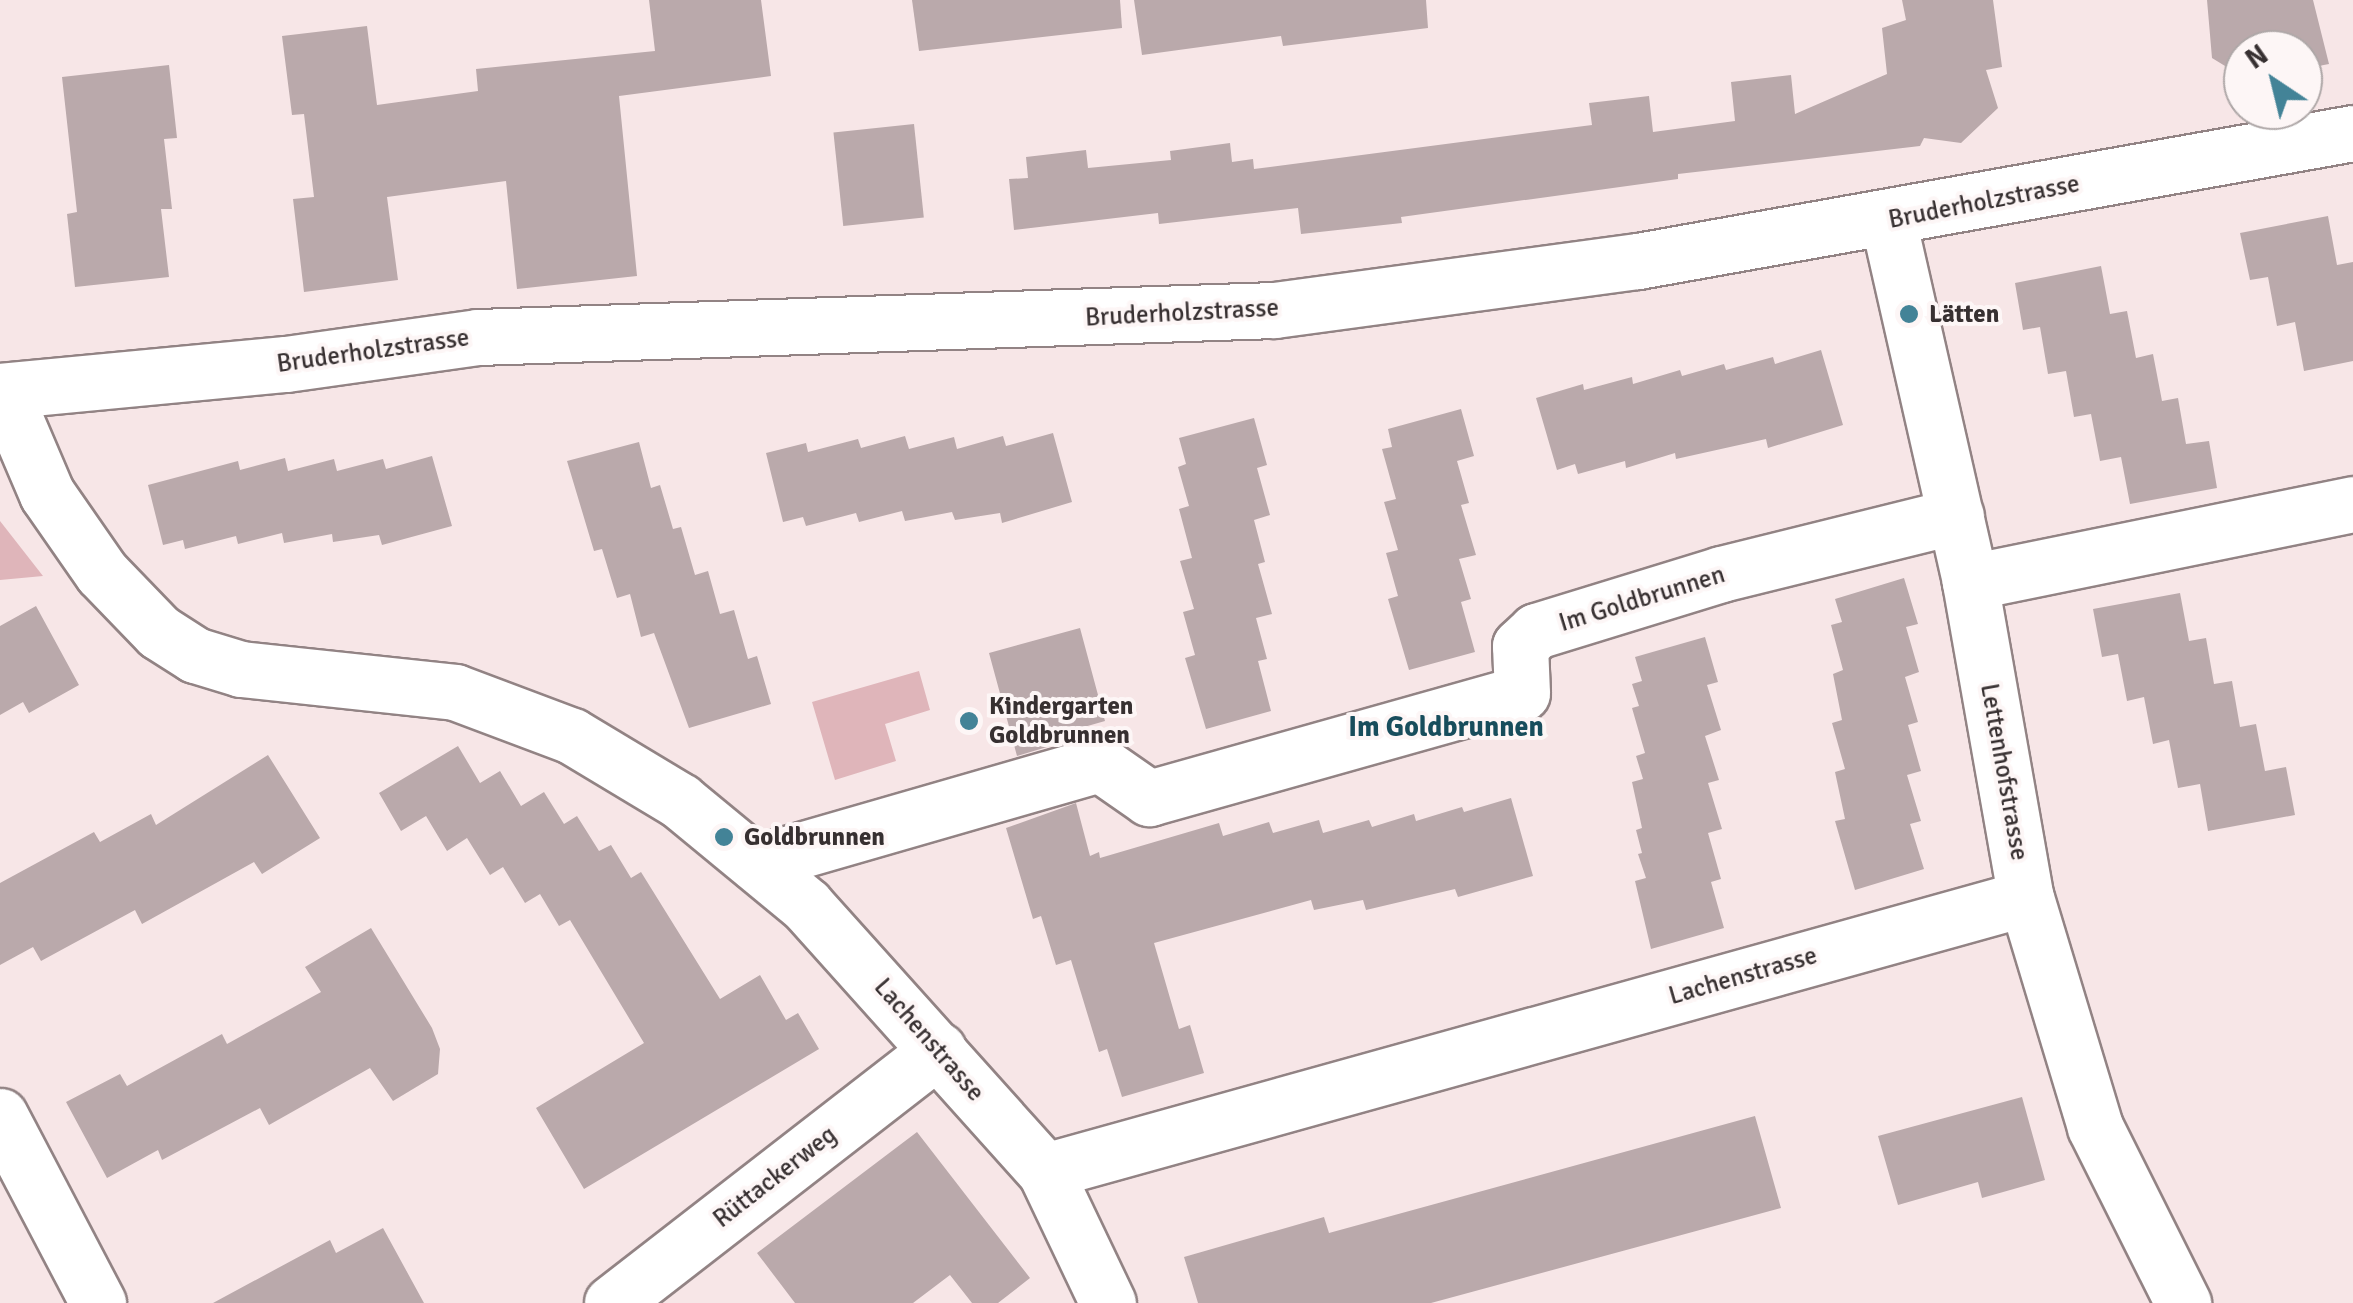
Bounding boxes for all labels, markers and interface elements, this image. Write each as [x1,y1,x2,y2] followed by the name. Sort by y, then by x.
[2223,30,2323,130] north arrow
[2239,38,2275,77] text: N
[1886,169,2082,235] street label: Bruderholzstrasse
[1084,293,1280,333] street label: Bruderholzstrasse
[1929,299,1999,329] place label: Lätten
[1898,303,1920,325] marker: Lätten
[275,323,471,379] street label: Bruderholzstrasse
[1555,560,1729,638] street label: Im Goldbrunnen
[1974,681,2034,863] street label: Lettenhofstrasse
[989,692,1133,751] place label: Kindergarten Goldbrunnen
[958,710,980,732] marker: Kindergarten Goldbrunnen
[1348,710,1544,744] district label: Im Goldbrunnen
[744,822,885,852] place label: Goldbrunnen
[713,826,735,848] marker: Goldbrunnen
[1665,941,1821,1011] street label: Lachenstrasse
[868,973,990,1107] street label: Lachenstrasse
[708,1120,842,1234] street label: Rüttackerweg

